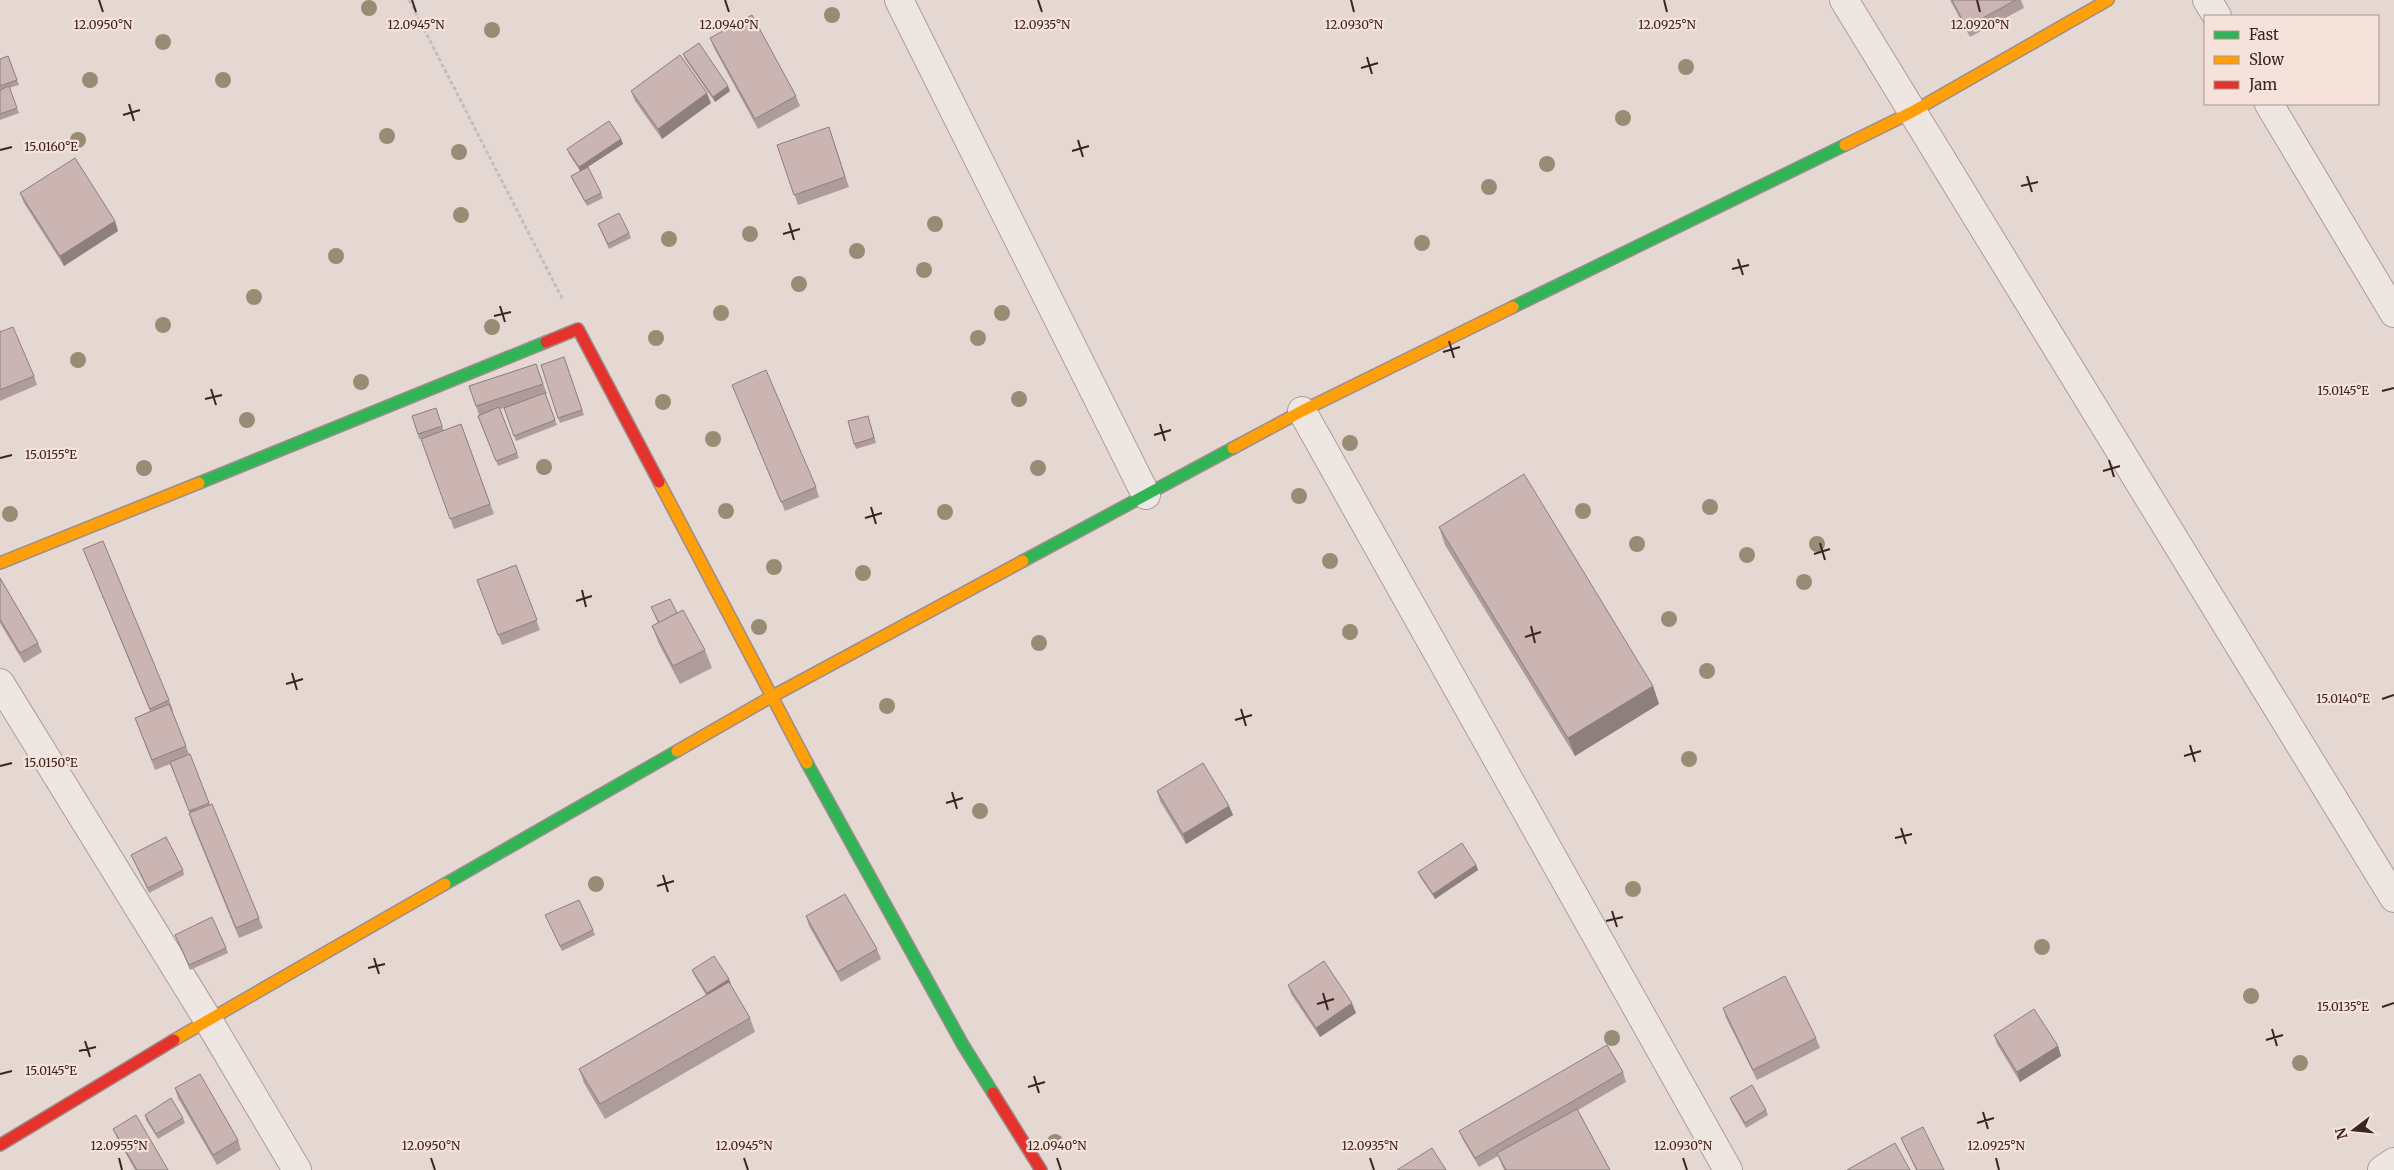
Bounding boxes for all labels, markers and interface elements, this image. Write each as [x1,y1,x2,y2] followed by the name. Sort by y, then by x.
[2204,15,2379,105] legend
[74,17,133,32] text: 12.0950°N
[387,17,445,32] text: 12.0945°N
[700,17,759,32] text: 12.0940°N
[1014,17,1071,32] text: 12.0935°N
[1325,17,1384,32] text: 12.0930°N
[1638,17,1696,32] text: 12.0925°N
[1951,17,2010,32] text: 12.0920°N
[2249,25,2279,44] text: Fast
[2249,50,2284,69] text: Slow
[2248,75,2277,94] text: Jam
[24,139,78,154] text: 15.0160°E
[2317,383,2369,398] text: 15.0145°E
[25,447,77,462] text: 15.0155°E
[2316,691,2370,706] text: 15.0140°E
[24,755,78,770] text: 15.0150°E
[2317,999,2369,1014] text: 15.0135°E
[25,1063,77,1078] text: 15.0145°E
[2329,1105,2379,1155] north arrow
[2331,1126,2352,1141] text: N
[90,1138,148,1153] text: 12.0955°N
[402,1138,461,1153] text: 12.0950°N
[715,1138,773,1153] text: 12.0945°N
[1028,1138,1087,1153] text: 12.0940°N
[1342,1138,1399,1153] text: 12.0935°N
[1654,1138,1713,1153] text: 12.0930°N
[1967,1138,2025,1153] text: 12.0925°N

